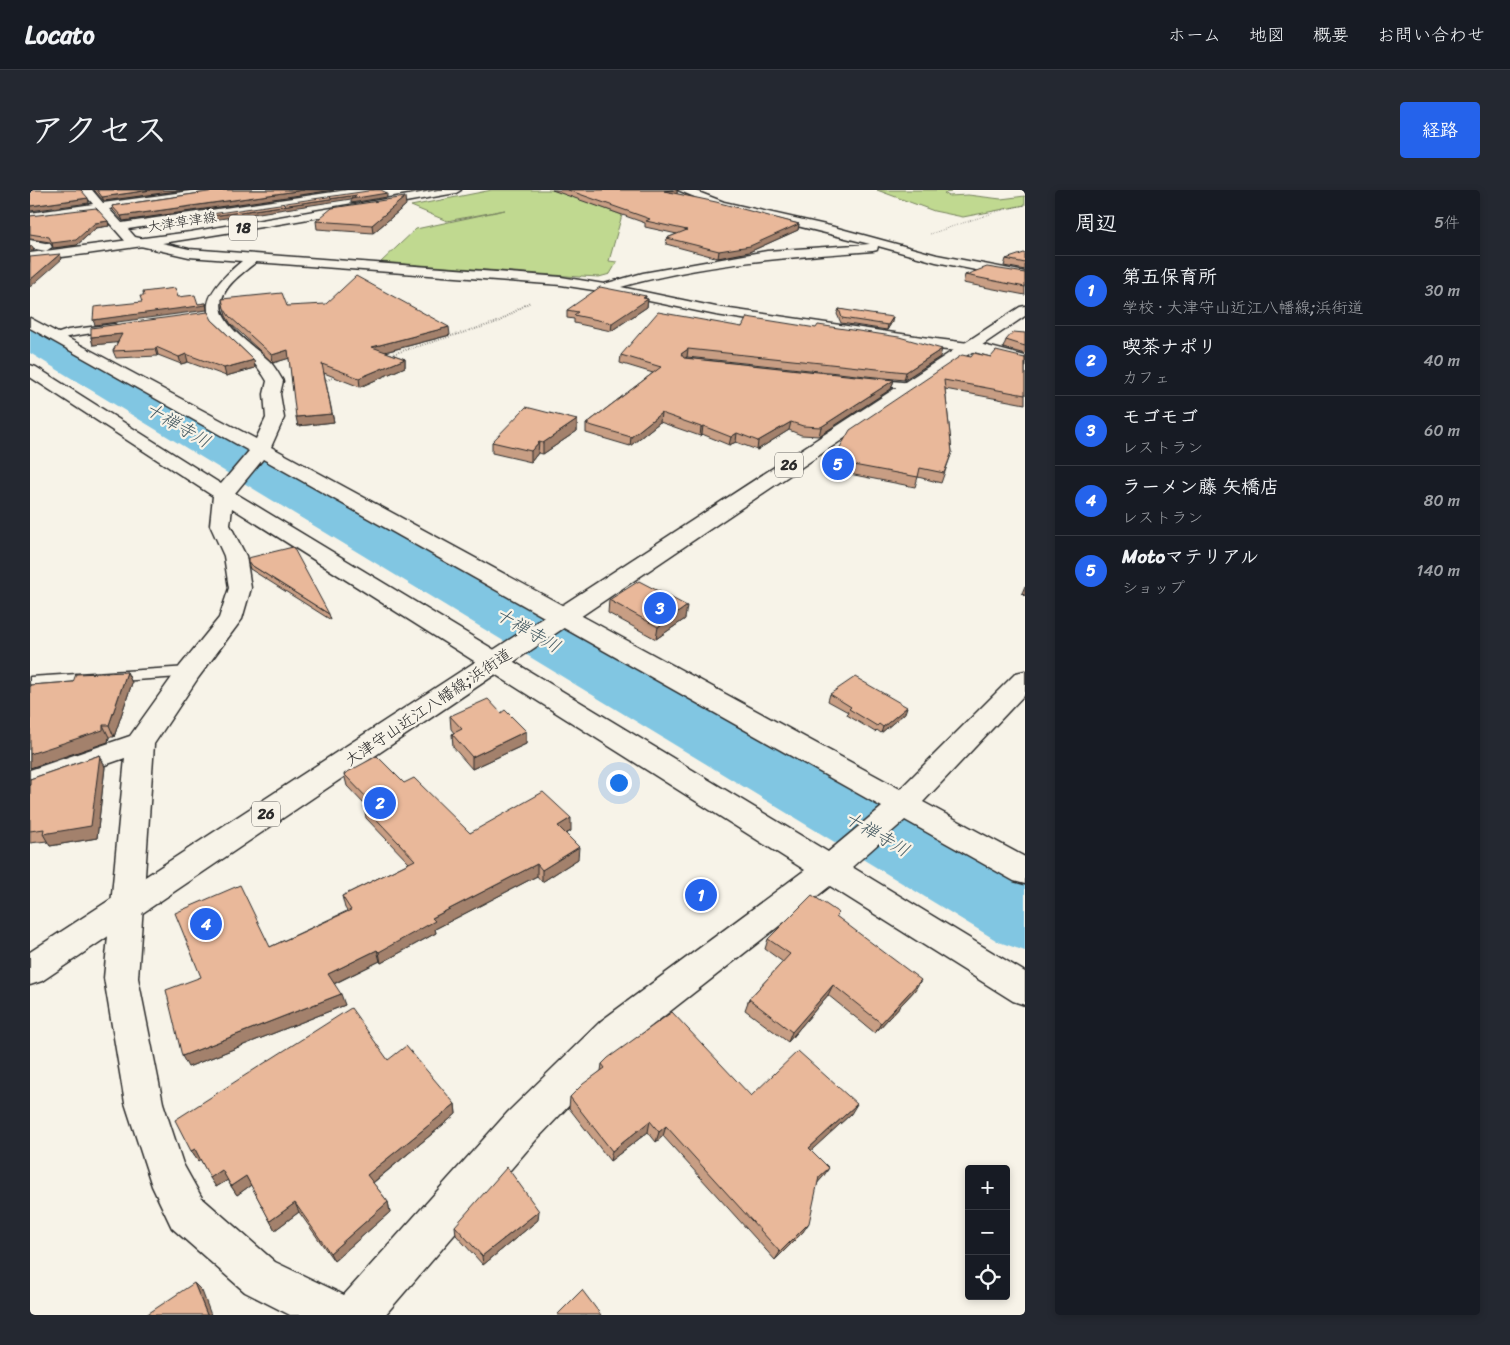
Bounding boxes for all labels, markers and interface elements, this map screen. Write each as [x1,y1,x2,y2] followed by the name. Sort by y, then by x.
[25,14,95,56] text: Locato
[1168,19,1221,51] text: ホーム
[1249,19,1285,51] text: 地図
[1313,19,1349,51] text: 概要
[1377,19,1485,51] text: お問い合わせ
[30,99,168,161] text: アクセス
[1400,102,1480,158] button: 経路
[145,204,219,240] street label: 大津草津線
[1075,204,1117,242] text: 周辺
[1434,208,1460,237] text: 5件
[229,216,257,240] road number: 18
[1122,260,1217,293] text: 第五保育所
[1088,276,1094,305] text: 1
[1425,276,1460,305] text: 30 m
[1122,293,1363,322] text: 学校 · 大津守山近江八幡線;浜街道
[1122,330,1217,363] text: 喫茶ナポリ
[1086,346,1096,375] text: 2
[1423,346,1460,375] text: 40 m
[1122,363,1170,392] text: カフェ
[139,393,217,457] water label: 十禅寺川
[1122,400,1198,433] text: モゴモゴ
[1087,416,1095,445] text: 3
[1424,416,1460,445] text: 60 m
[1122,433,1203,462] text: レストラン
[822,445,854,483] pin: 5
[775,452,803,478] road number: 26
[1122,470,1279,503] text: ラーメン藤 矢橋店
[1086,486,1096,515] text: 4
[1424,486,1460,515] text: 80 m
[1122,503,1203,532] text: レストラン
[1122,540,1259,573] text: Motoマテリアル
[1086,556,1096,585] text: 5
[1417,556,1460,585] text: 140 m
[1122,573,1185,602] text: ショップ
[644,589,676,627] pin: 3
[489,598,567,662] water label: 十禅寺川
[338,640,518,774] street label: 大津守山近江八幡線;浜街道
[606,770,632,796] your location
[364,784,396,822] pin: 2
[252,802,280,826] road number: 26
[838,802,916,866] water label: 十禅寺川
[685,876,717,914] pin: 1
[190,905,222,943] pin: 4
[965,1165,1010,1300] map controls
[965,1165,1010,1210] button: +
[965,1210,1010,1255] button: −
[965,1255,1010,1300] button: locate

